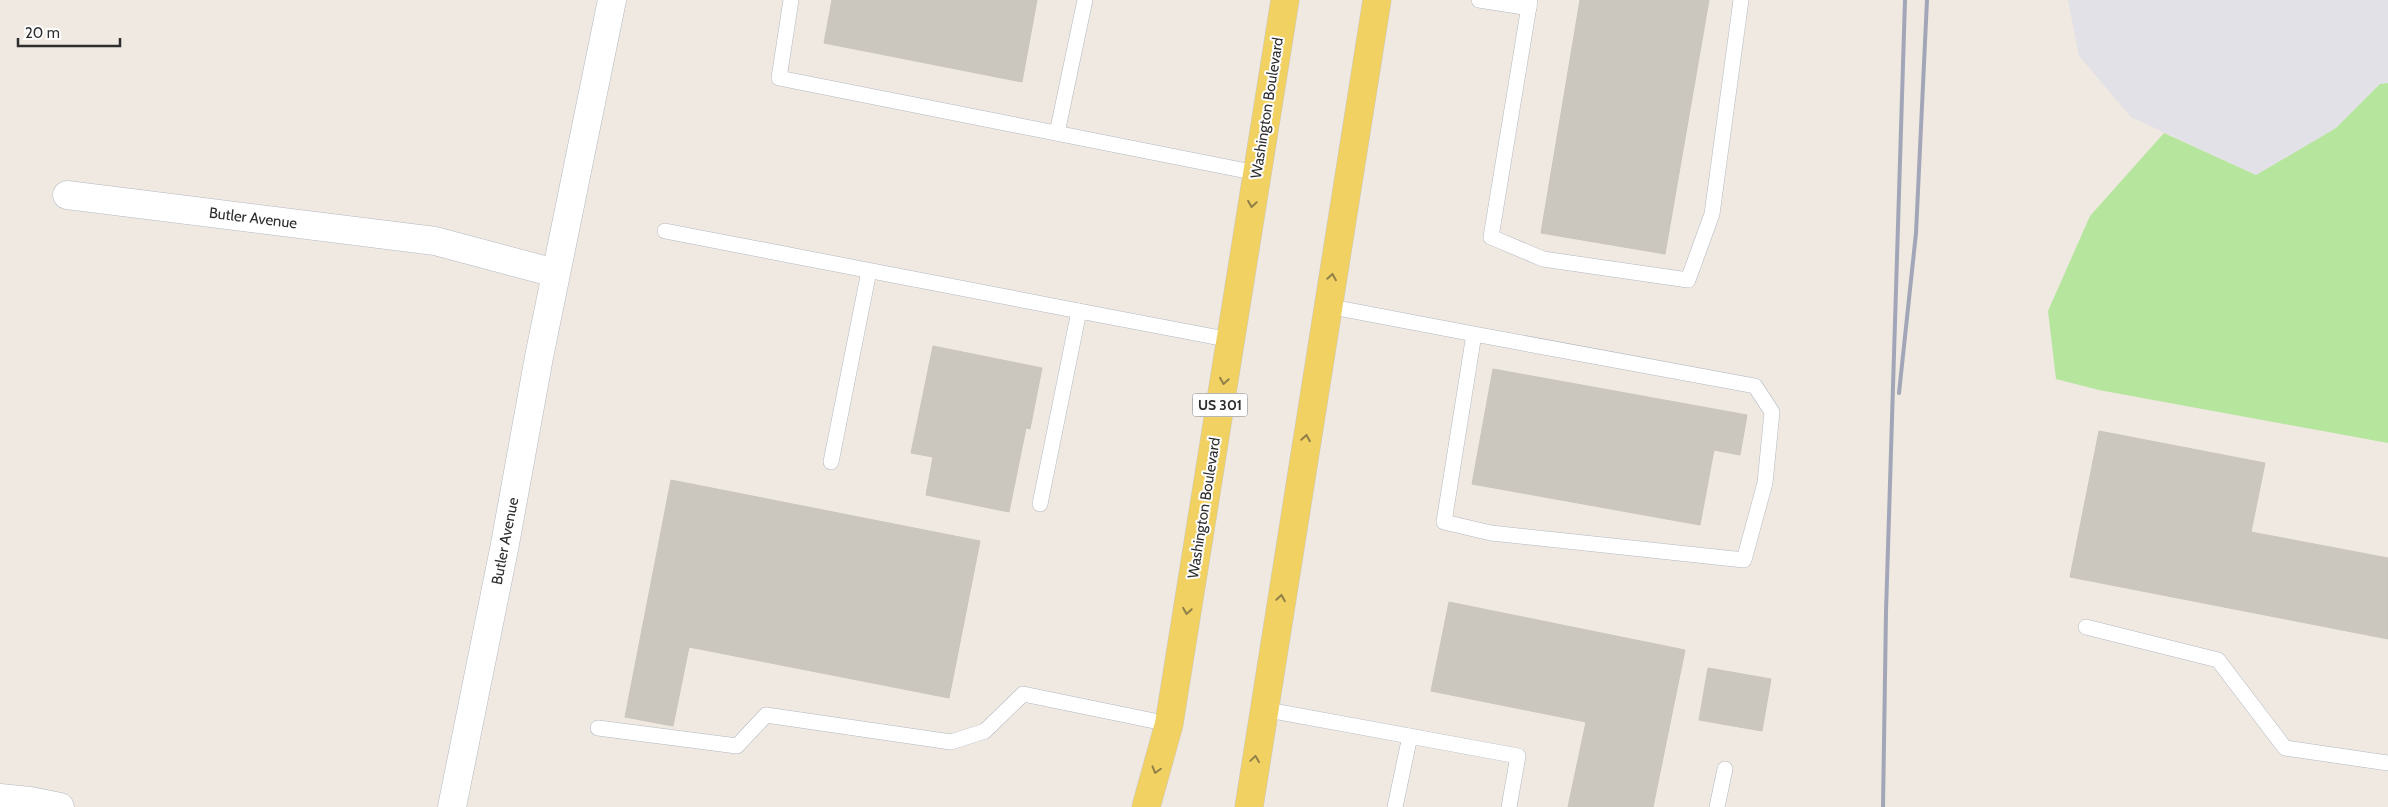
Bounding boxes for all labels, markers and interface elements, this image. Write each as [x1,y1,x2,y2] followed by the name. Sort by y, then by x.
[18,15,120,47] scale bar
[25,24,60,42] text: 20 m
[1247,36,1287,180] street label: Washington Boulevard
[1248,199,1258,208] one-way arrow
[208,204,298,232] street label: Butler Avenue
[1326,273,1336,282] one-way arrow
[1219,377,1229,386] one-way arrow
[1192,394,1248,416] road number: US 301
[1301,433,1311,442] one-way arrow
[1184,436,1224,580] street label: Washington Boulevard
[488,495,522,586] street label: Butler Avenue
[1275,594,1285,603] one-way arrow
[1183,607,1193,615] one-way arrow
[1250,754,1260,763] one-way arrow
[1151,766,1162,775] one-way arrow

